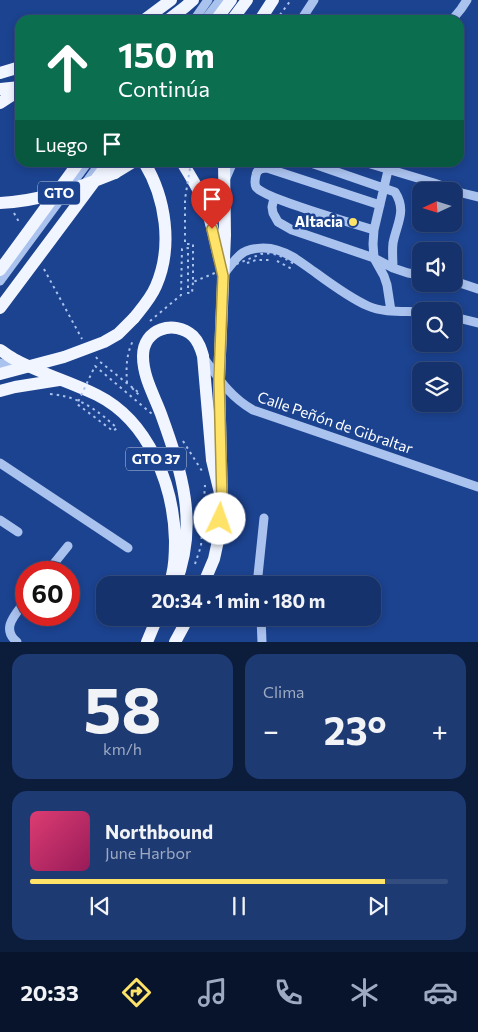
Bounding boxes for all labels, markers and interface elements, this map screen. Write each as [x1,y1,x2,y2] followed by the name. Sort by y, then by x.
[118,32,215,75] text: 150 m
[35,35,100,100] icon: ahead
[118,75,210,102] text: Continúa
[98,130,126,158] icon: arrive
[35,133,88,156] text: Luego
[191,178,233,229] pin
[38,182,80,204] road number: GTO
[412,182,462,232] north arrow
[412,182,462,412] map controls
[198,185,226,213] icon: arrive
[295,212,343,230] place label: Altacia
[347,216,359,228] marker: Altacia
[412,242,462,292] button: sound
[412,302,462,352] button: search
[412,362,462,412] button: layers
[255,387,415,457] street label: Calle Peñón de Gibraltar
[126,448,186,470] road number: GTO 37
[193,492,245,544] position arrow
[15,561,80,626] speed limit sign: 60
[152,589,325,612] text: 20:34 · 1 min · 180 m
[83,667,162,746] text: 58
[263,682,304,701] text: Clima
[324,706,387,753] text: 23°
[263,713,279,747] text: −
[432,713,448,747] text: +
[103,739,142,758] text: km/h
[105,820,213,843] text: Northbound
[105,843,191,862] text: June Harbor
[86,892,114,920] icon: previous
[225,892,253,920] icon: pause
[364,892,392,920] icon: next
[119,975,154,1010] icon: directions
[195,975,230,1010] icon: music
[271,975,306,1010] icon: phone
[347,975,382,1010] icon: climate
[423,975,458,1010] icon: car
[20,979,79,1006] text: 20:33

